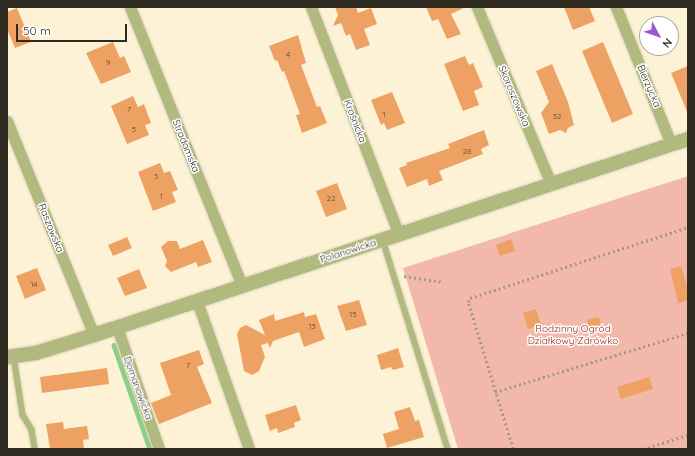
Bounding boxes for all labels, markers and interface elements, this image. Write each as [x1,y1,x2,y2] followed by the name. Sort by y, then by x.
[18,16,129,42] scale bar
[639,16,679,56] north arrow
[23,23,51,38] text: 50 m
[659,35,675,51] text: N
[286,50,290,60] house number: 4
[106,58,110,68] house number: 9
[635,63,663,109] street label: Bierzycka
[496,64,532,128] street label: Skoroszowska
[341,98,369,144] street label: Krośnicka
[127,105,131,115] house number: 7
[383,110,385,120] house number: 1
[553,112,561,122] house number: 32
[170,118,202,174] street label: Stradomska
[132,125,136,135] house number: 5
[463,147,471,157] house number: 28
[154,172,158,182] house number: 3
[160,192,162,202] house number: 1
[327,194,335,204] house number: 22
[36,202,66,254] street label: Raszowska
[318,236,378,266] street label: Polanowicka
[30,280,38,290] house number: 14
[349,310,357,320] house number: 15
[308,322,316,332] house number: 13
[528,322,618,346] park label: Rodzinny Ogród Działkowy Zdrówko
[121,355,155,421] street label: Domanowicka
[186,361,190,371] house number: 7

